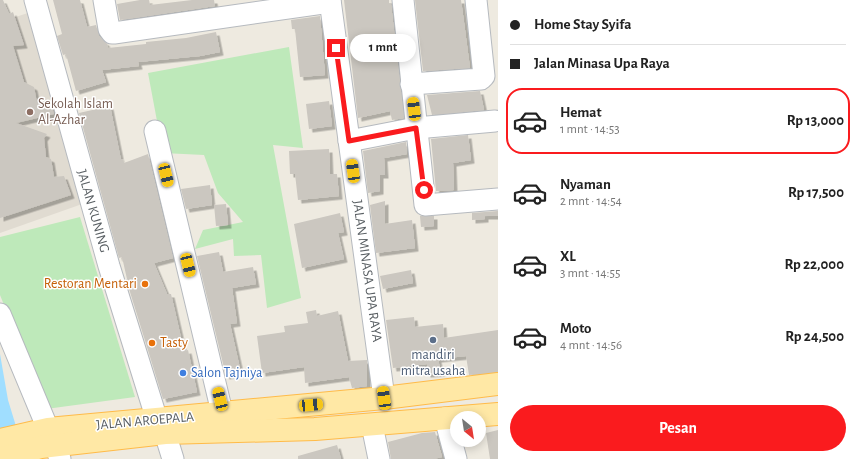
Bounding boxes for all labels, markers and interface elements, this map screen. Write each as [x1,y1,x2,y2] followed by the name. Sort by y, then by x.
[534,17,631,32] text: Home Stay Syifa
[350,34,416,62] callout: 1 mnt
[327,39,345,57] route end
[369,41,397,54] text: 1 mnt
[534,56,670,71] text: Jalan Minasa Upa Raya
[407,96,421,122] car
[38,97,113,127] place label: Sekolah Islam Al-Azhar
[512,103,548,139] icon: car
[560,105,602,120] text: Hemat
[25,107,35,117] marker: Sekolah Islam Al-Azhar
[787,113,844,128] text: Rp 13,000
[560,123,620,136] text: 1 mnt · 14:53
[345,158,361,184] car
[157,162,175,188] car
[74,168,112,254] street label: JALAN KUNING
[512,175,548,211] icon: car
[560,177,611,192] text: Nyaman
[415,181,433,199] route start
[788,185,844,200] text: Rp 17,500
[560,195,622,208] text: 2 mnt · 14:54
[350,199,384,343] street label: JALAN MINASA UPA RAYA
[512,247,548,283] icon: car
[560,249,576,264] text: XL
[179,252,197,278] car
[784,257,844,272] text: Rp 22,000
[560,267,620,280] text: 3 mnt · 14:55
[44,277,137,291] place label: Restoran Mentari
[140,279,150,289] marker: Restoran Mentari
[512,319,548,355] icon: car
[560,321,592,336] text: Moto
[785,329,844,344] text: Rp 24,500
[428,335,438,345] marker: mandiri mitra usaha
[160,336,188,350] place label: Tasty
[147,338,157,348] marker: Tasty
[560,339,622,352] text: 4 mnt · 14:56
[401,348,466,378] place label: mandiri mitra usaha
[191,366,263,380] place label: Salon Tajniya
[178,368,188,378] marker: Salon Tajniya
[376,385,392,411] car
[211,386,229,412] car
[299,398,323,412] car
[510,405,846,451] button: Pesan
[95,410,195,432] street label: JALAN AROEPALA
[450,411,486,447] north arrow
[450,411,486,447] map controls

